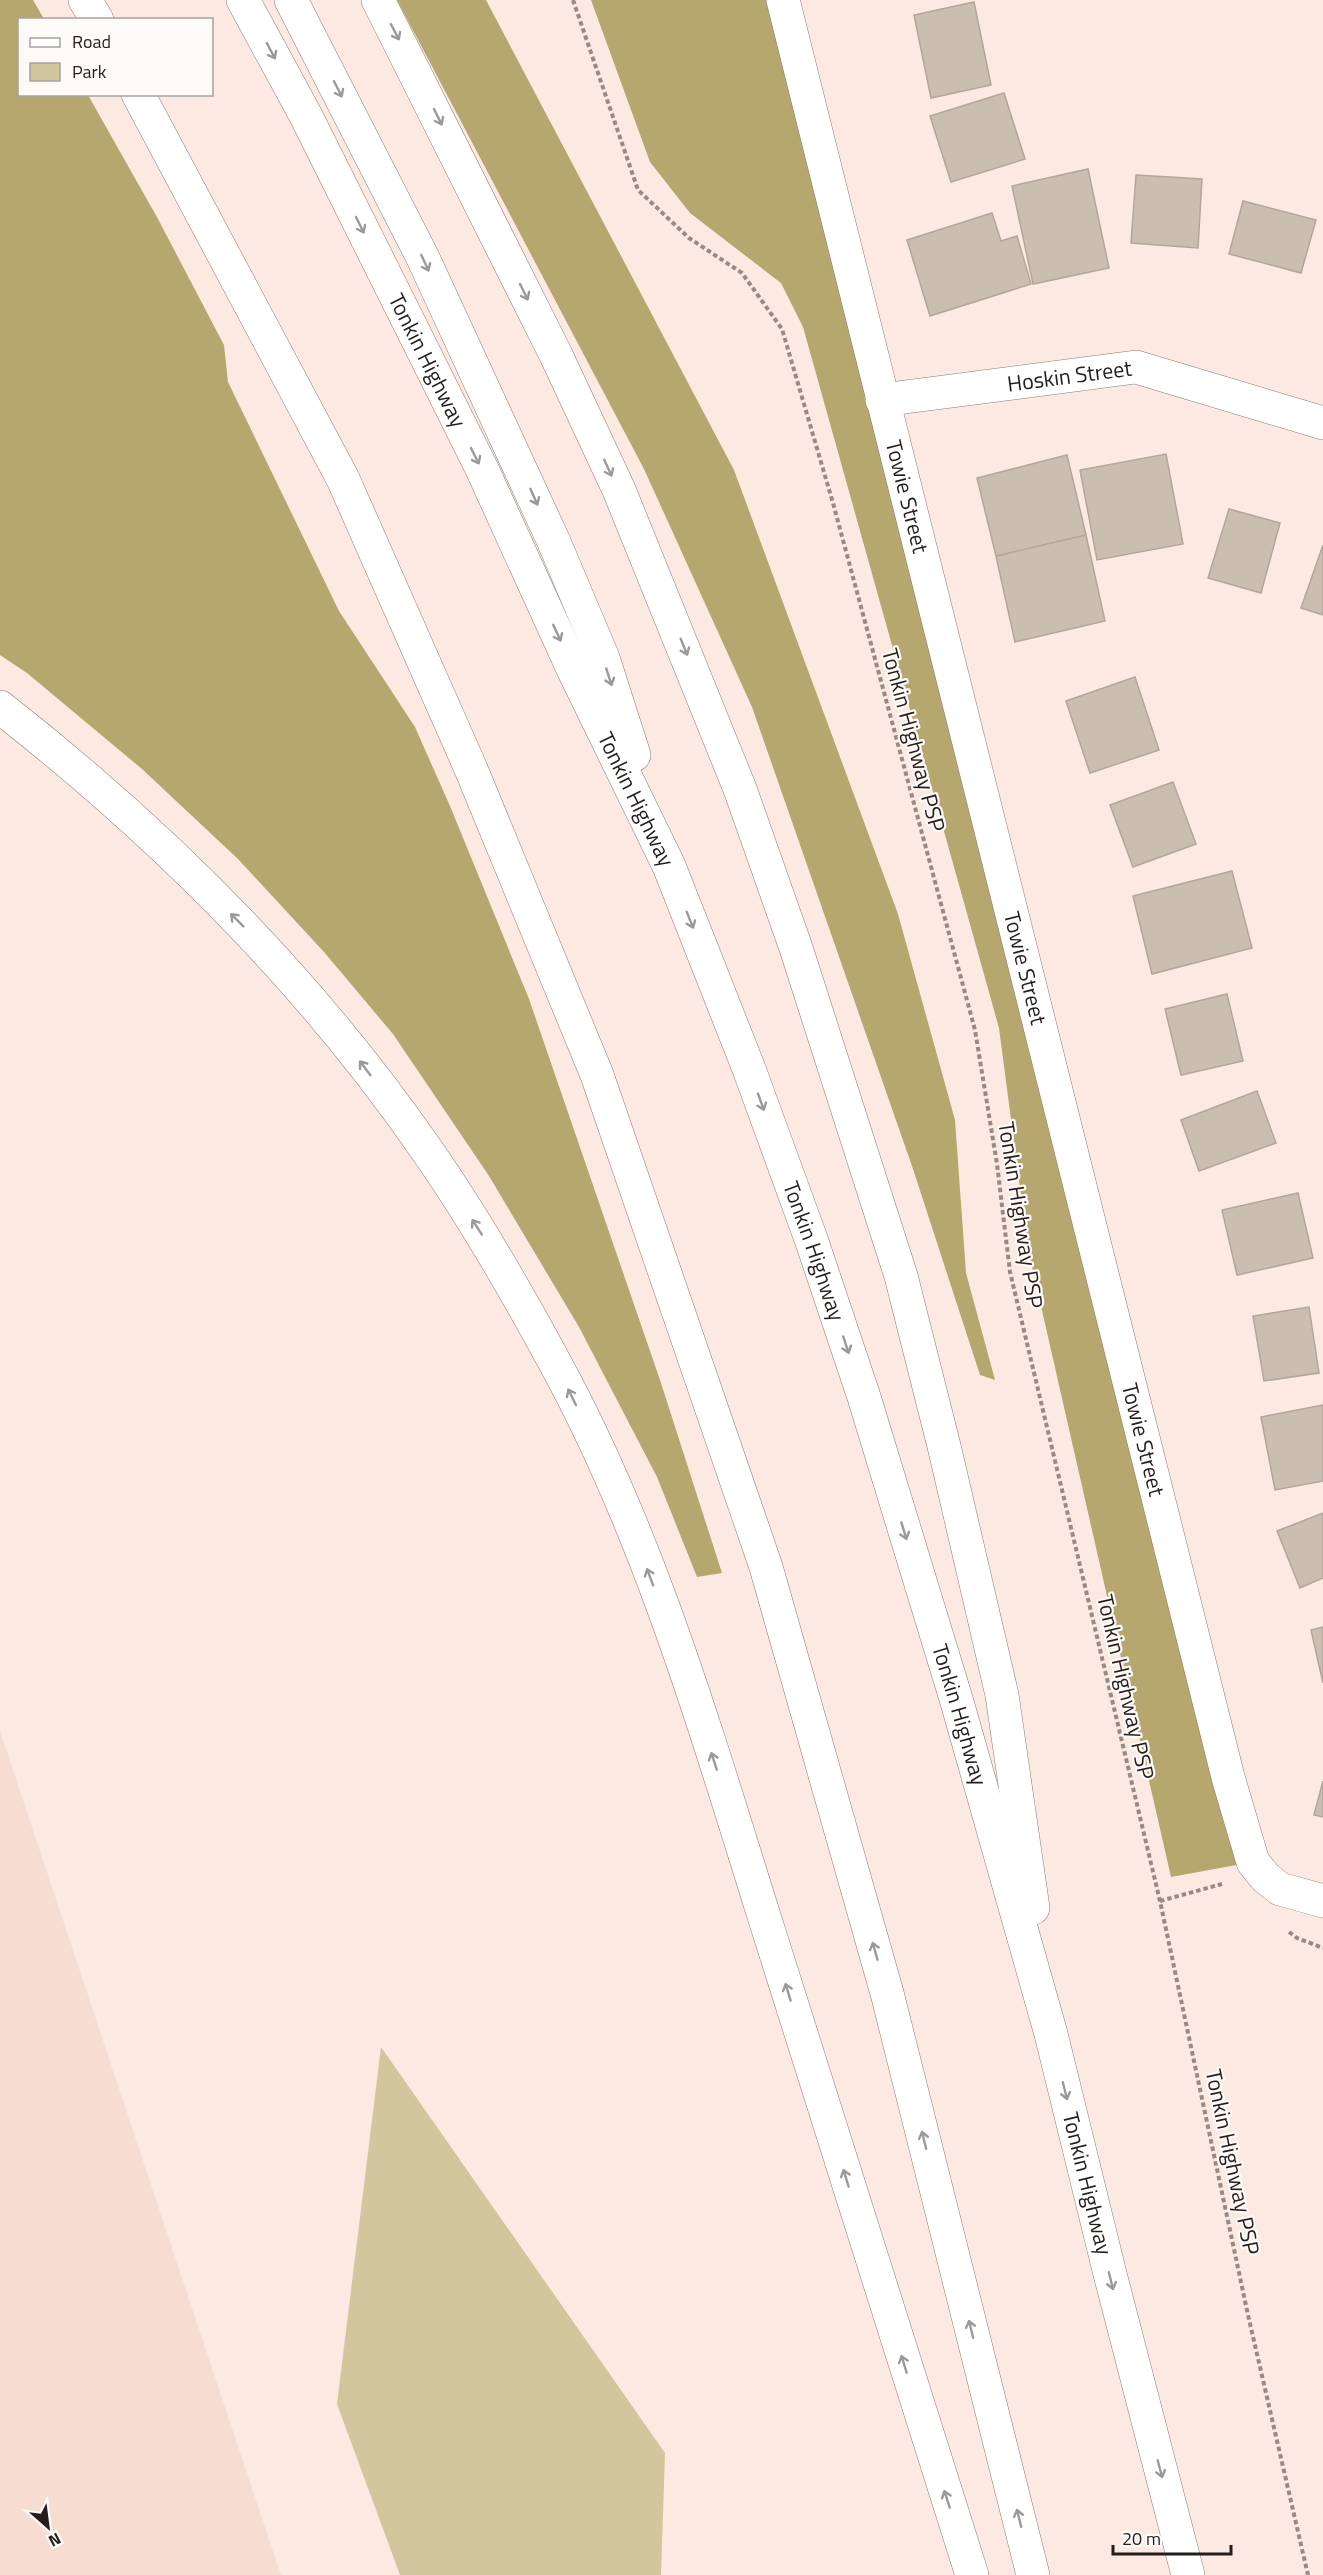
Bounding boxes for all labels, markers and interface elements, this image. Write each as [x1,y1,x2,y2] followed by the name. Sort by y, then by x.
[18,18,213,96] legend
[390,23,401,41] one-way arrow
[72,28,111,55] text: Road
[266,42,277,60] one-way arrow
[72,58,107,85] text: Park
[333,79,345,97] one-way arrow
[432,108,444,126] one-way arrow
[354,216,366,233] one-way arrow
[420,254,432,272] one-way arrow
[519,282,530,300] one-way arrow
[380,287,476,434] street label: Tonkin Highway
[1005,351,1134,401] street label: Hoskin Street
[877,437,938,557] street label: Towie Street
[470,446,482,464] one-way arrow
[603,458,615,476] one-way arrow
[529,488,540,506] one-way arrow
[551,624,563,642] one-way arrow
[679,638,690,656] one-way arrow
[873,644,955,836] street label: Tonkin Highway PSP
[604,667,615,686] one-way arrow
[589,726,684,873] street label: Tonkin Highway
[995,908,1056,1028] street label: Towie Street
[685,910,696,929] one-way arrow
[230,913,245,928] one-way arrow
[358,1060,371,1076] one-way arrow
[756,1092,767,1111] one-way arrow
[989,1119,1053,1311] street label: Tonkin Highway PSP
[774,1176,854,1326] street label: Tonkin Highway
[470,1219,482,1236] one-way arrow
[842,1335,853,1354] one-way arrow
[1113,1379,1174,1500] street label: Towie Street
[566,1388,578,1406] one-way arrow
[900,1521,911,1540] one-way arrow
[644,1568,655,1587] one-way arrow
[1088,1591,1164,1783] street label: Tonkin Highway PSP
[923,1640,997,1790] street label: Tonkin Highway
[708,1752,719,1771] one-way arrow
[869,1942,880,1961] one-way arrow
[782,1983,793,2002] one-way arrow
[1197,2066,1269,2258] street label: Tonkin Highway PSP
[1059,2081,1071,2100] one-way arrow
[1054,2109,1122,2259] street label: Tonkin Highway
[917,2131,929,2150] one-way arrow
[840,2169,851,2188] one-way arrow
[1106,2271,1118,2290] one-way arrow
[965,2320,977,2339] one-way arrow
[898,2355,909,2374] one-way arrow
[1155,2460,1167,2479] one-way arrow
[941,2490,952,2509] one-way arrow
[18,2497,78,2557] north arrow
[1012,2509,1024,2528] one-way arrow
[1113,2518,1232,2556] scale bar
[1122,2525,1161,2552] text: 20 m
[45,2527,66,2553] text: N

